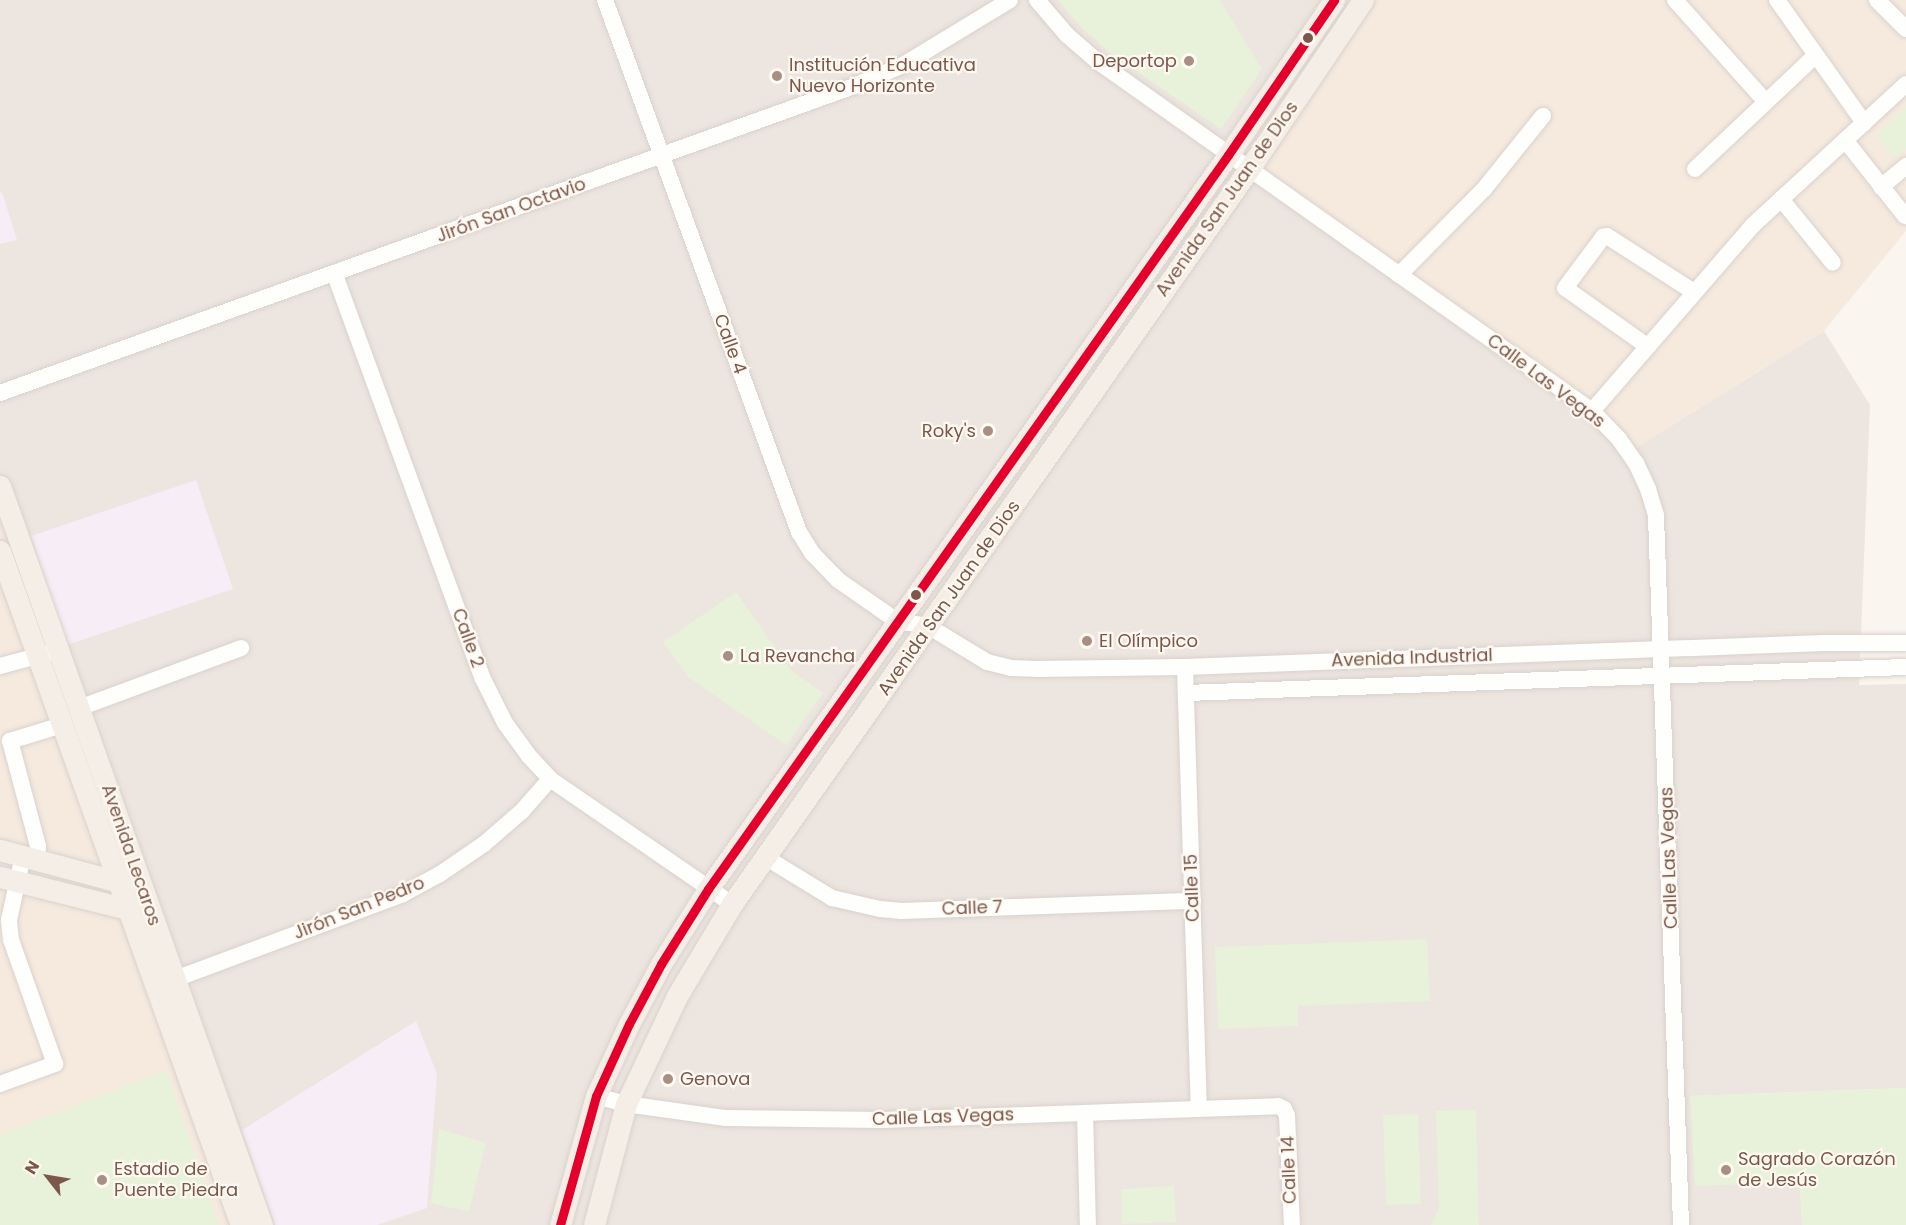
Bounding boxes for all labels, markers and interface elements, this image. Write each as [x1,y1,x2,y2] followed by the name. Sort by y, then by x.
[1302,32,1314,44] unlabelled marker
[1092,50,1177,72] place label: Deportop
[1182,54,1196,68] marker: Deportop
[789,55,976,98] place label: Institución Educativa Nuevo Horizonte
[770,69,784,83] marker: Institución Educativa Nuevo Horizonte
[1151,97,1303,301] street label: Avenida San Juan de Dios
[433,173,589,247] street label: Jirón San Octavio
[709,311,751,377] street label: Calle 4
[1483,330,1609,432] street label: Calle Las Vegas
[922,420,976,442] place label: Roky's
[981,424,995,438] marker: Roky's
[873,496,1025,700] street label: Avenida San Juan de Dios
[910,589,922,601] unlabelled marker
[447,606,489,670] street label: Calle 2
[1099,630,1198,652] place label: El Olímpico
[1080,634,1094,648] marker: El Olímpico
[1331,644,1493,672] street label: Avenida Industrial
[740,645,855,667] place label: La Revancha
[721,649,735,663] marker: La Revancha
[97,781,165,929] street label: Avenida Lecaros
[1656,787,1682,929] street label: Calle Las Vegas
[1180,854,1204,922] street label: Calle 15
[290,872,428,944] street label: Jirón San Pedro
[941,896,1003,920] street label: Calle 7
[680,1068,750,1090] place label: Genova
[661,1072,675,1086] marker: Genova
[872,1104,1014,1130] street label: Calle Las Vegas
[1277,1136,1301,1204] street label: Calle 14
[18,1147,78,1207] north arrow
[1738,1149,1896,1192] place label: Sagrado Corazón de Jesús
[19,1156,45,1179] text: N
[114,1159,238,1202] place label: Estadio de Puente Piedra
[1719,1163,1733,1177] marker: Sagrado Corazón de Jesús
[95,1173,109,1187] marker: Estadio de Puente Piedra

